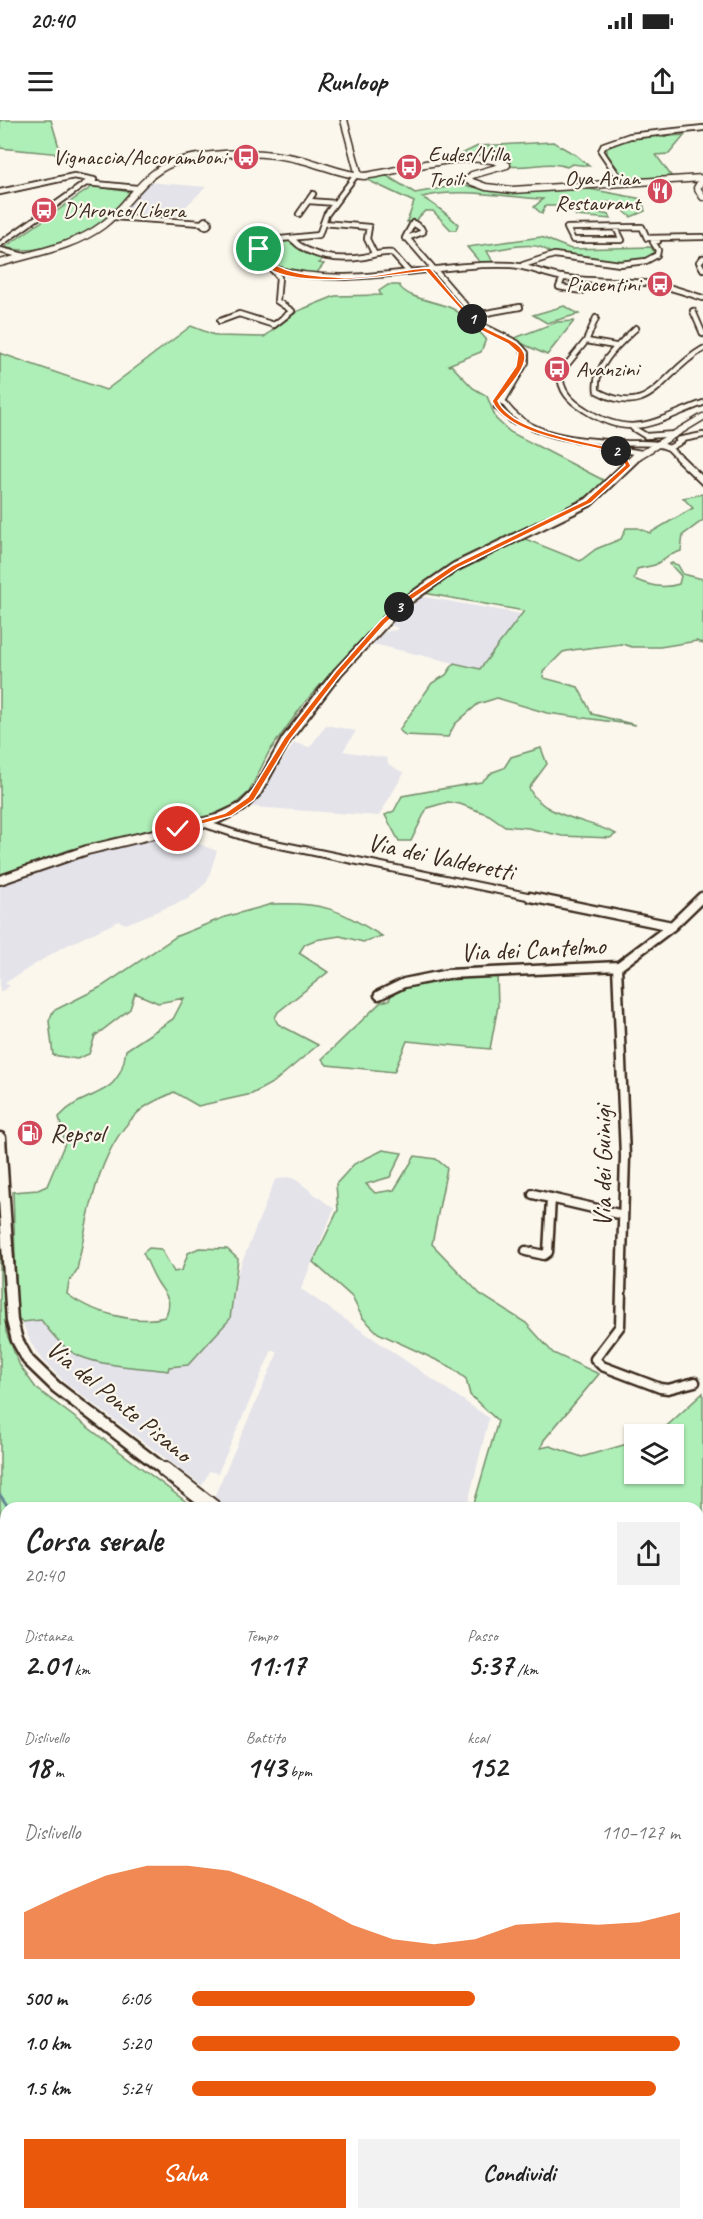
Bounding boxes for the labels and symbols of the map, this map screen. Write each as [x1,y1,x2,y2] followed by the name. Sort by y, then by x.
[428,140,511,193] place label: Eudes/Villa Troili
[231,142,261,172] bus stop icon: Vignaccia/Accoramboni
[53,143,229,171] place label: Vignaccia/Accoramboni
[394,152,424,182] bus stop icon: Eudes/Villa Troili
[555,164,643,217] place label: Oya Asian Restaurant
[645,176,675,206] restaurant icon: Oya Asian Restaurant
[29,195,59,225] bus stop icon: D'Aronco/Libera
[63,196,187,224] place label: D'Aronco/Libera
[233,223,284,274] pin
[645,269,675,299] bus stop icon: Piacentini
[566,270,643,298] place label: Piacentini
[457,304,487,334] pin: 1
[542,354,572,384] bus stop icon: Avanzini
[576,355,641,383] place label: Avanzini
[601,436,631,466] pin: 2
[384,592,414,622] pin: 3
[152,803,203,854] pin
[365,825,520,889] street label: Via dei Valderetti
[460,929,608,969] street label: Via dei Cantelmo
[586,1102,619,1227] street label: Via dei Guinigi
[50,1117,109,1150] place label: Repsol
[15,1118,45,1148] fuel station icon: Repsol
[40,1332,201,1471] street label: Via del Ponte Pisano

